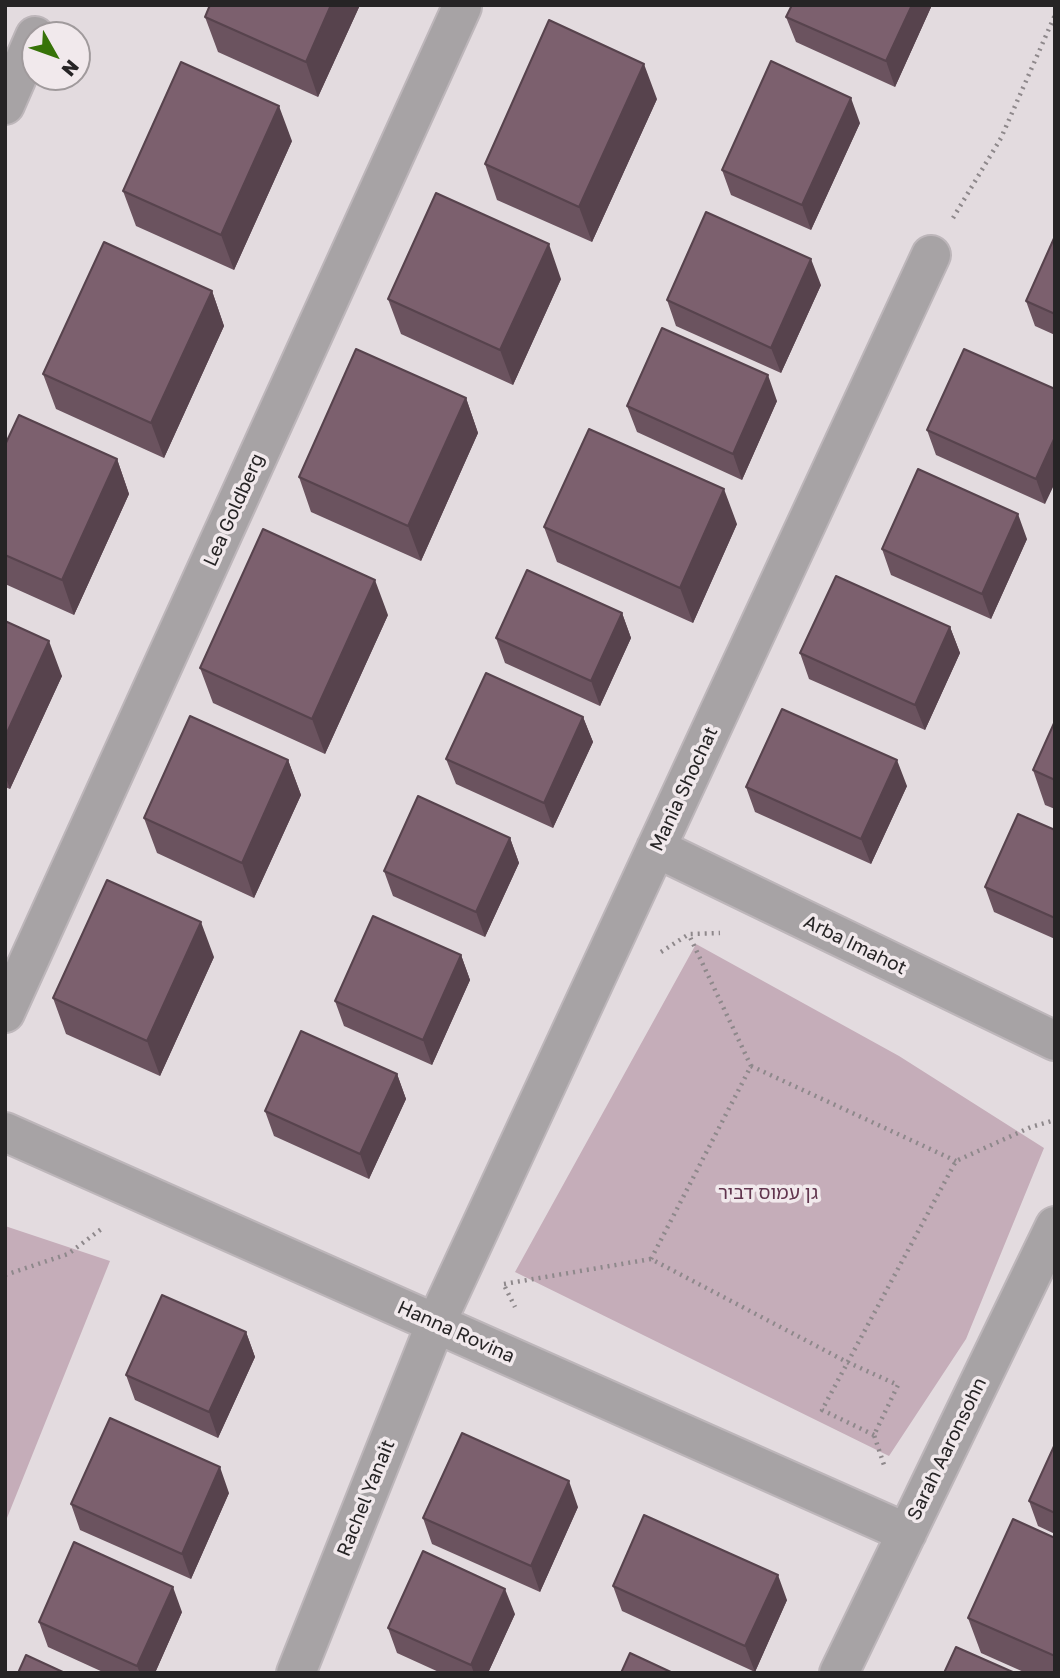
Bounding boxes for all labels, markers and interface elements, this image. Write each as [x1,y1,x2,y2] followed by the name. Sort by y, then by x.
[21,21,91,91] north arrow
[57,56,84,81] text: N
[199,450,269,570] street label: Lea Goldberg
[645,723,723,855] street label: Mania Shochat
[800,910,910,980] street label: Arba Imahot
[718,1182,818,1204] park label: גן עמוס דביר
[394,1296,518,1368] street label: Hanna Rovina
[903,1374,991,1524] street label: Sarah Aaronsohn
[332,1436,400,1560] street label: Rachel Yanait

